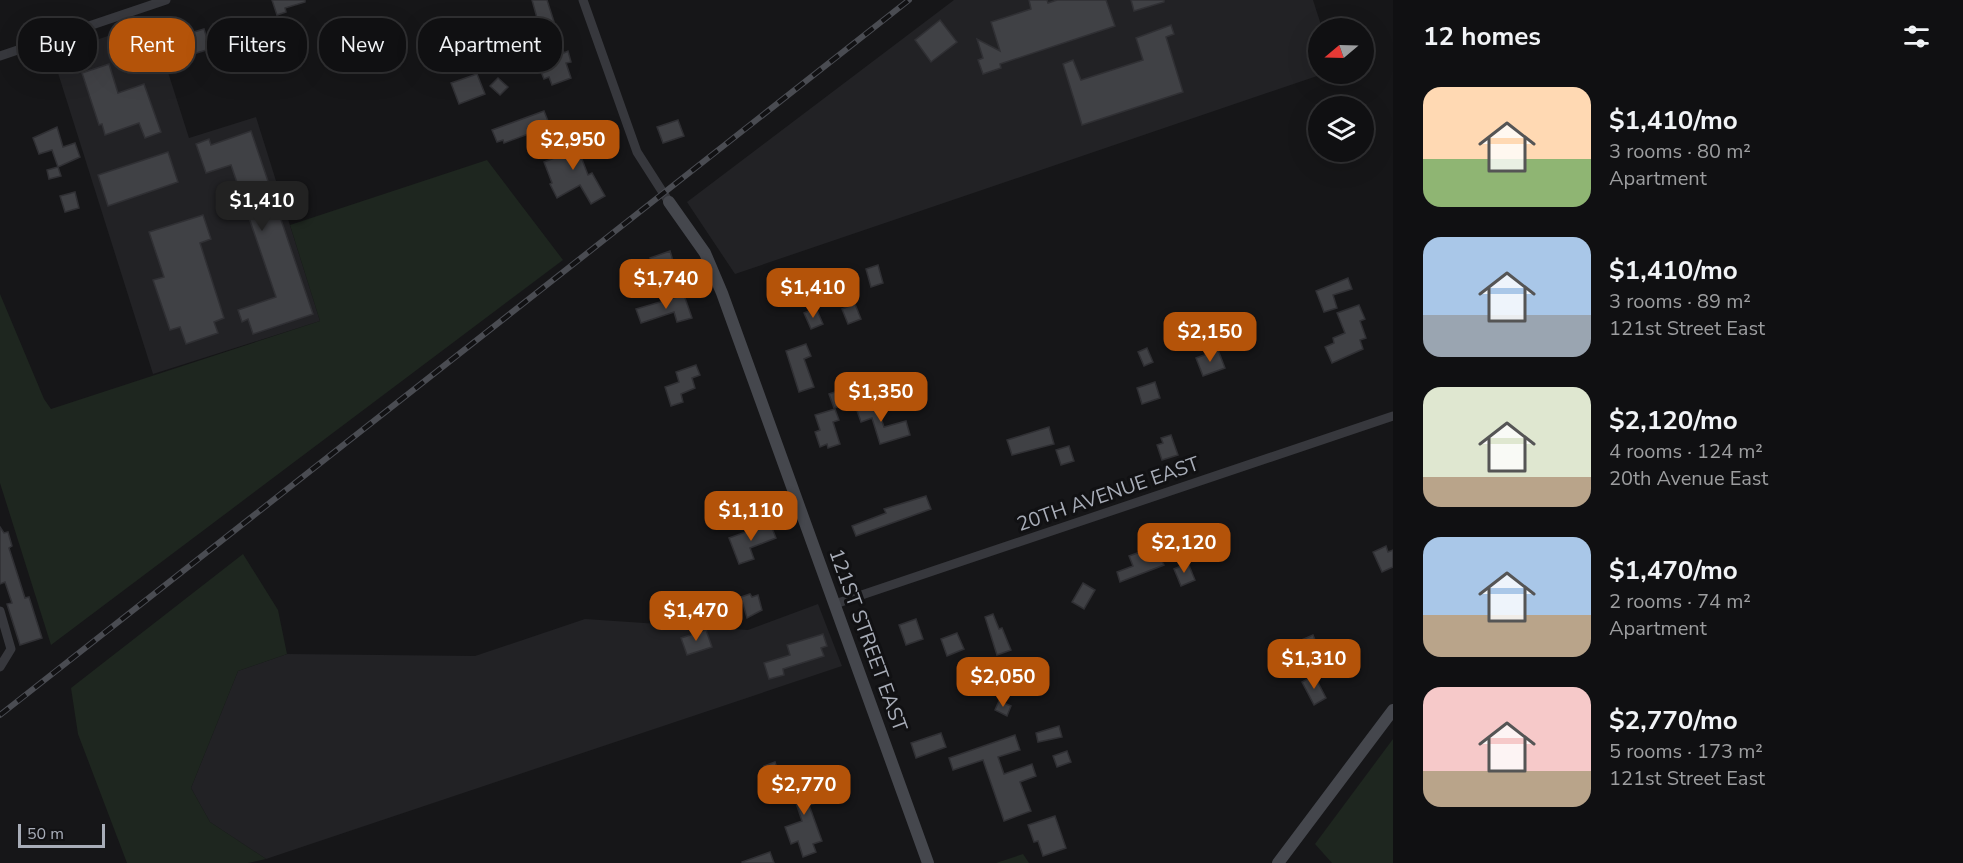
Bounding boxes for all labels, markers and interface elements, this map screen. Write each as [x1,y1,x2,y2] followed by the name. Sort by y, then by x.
[18,18,97,72] chip: Buy
[109,18,195,72] chip: Rent
[207,18,307,72] chip: Filters
[319,18,406,72] chip: New
[418,18,562,72] chip: Apartment
[1308,18,1374,84] north arrow
[1308,18,1374,162] map controls
[1423,19,1541,54] text: 12 homes
[1900,20,1933,53] icon: filters
[1308,96,1374,162] button: layers
[1609,103,1738,138] text: $1,410/mo
[1471,111,1543,183] icon: home
[524,120,622,171] pin: $2,950
[541,126,605,153] text: $2,950
[1609,138,1751,165] text: 3 rooms · 80 m²
[1609,165,1707,192] text: Apartment
[213,181,311,232] pin: $1,410
[230,187,294,214] text: $1,410
[1609,253,1738,288] text: $1,410/mo
[617,259,715,310] pin: $1,740
[1471,261,1543,333] icon: home
[634,265,698,292] text: $1,740
[764,268,862,319] pin: $1,410
[781,274,845,301] text: $1,410
[1609,288,1751,315] text: 3 rooms · 89 m²
[1161,312,1259,363] pin: $2,150
[1609,315,1765,342] text: 121st Street East
[1178,318,1242,345] text: $2,150
[832,372,930,423] pin: $1,350
[849,378,913,405] text: $1,350
[1609,403,1738,438] text: $2,120/mo
[1471,411,1543,483] icon: home
[1609,438,1763,465] text: 4 rooms · 124 m²
[1013,450,1203,538] street label: 20TH AVENUE EAST
[1609,465,1768,492] text: 20th Avenue East
[702,491,800,542] pin: $1,110
[719,497,783,524] text: $1,110
[1135,523,1233,574] pin: $2,120
[1152,529,1216,556] text: $2,120
[822,545,914,735] street label: 121ST STREET EAST
[1609,553,1738,588] text: $1,470/mo
[1471,561,1543,633] icon: home
[1609,588,1751,615] text: 2 rooms · 74 m²
[647,591,745,642] pin: $1,470
[664,597,728,624] text: $1,470
[1609,615,1707,642] text: Apartment
[1265,639,1363,690] pin: $1,310
[1282,645,1346,672] text: $1,310
[954,657,1052,708] pin: $2,050
[971,663,1035,690] text: $2,050
[1609,703,1738,738] text: $2,770/mo
[1471,711,1543,783] icon: home
[1609,738,1763,765] text: 5 rooms · 173 m²
[755,765,853,816] pin: $2,770
[1609,765,1765,792] text: 121st Street East
[772,771,836,798] text: $2,770
[18,821,105,848] scale bar
[27,823,64,845] text: 50 m

